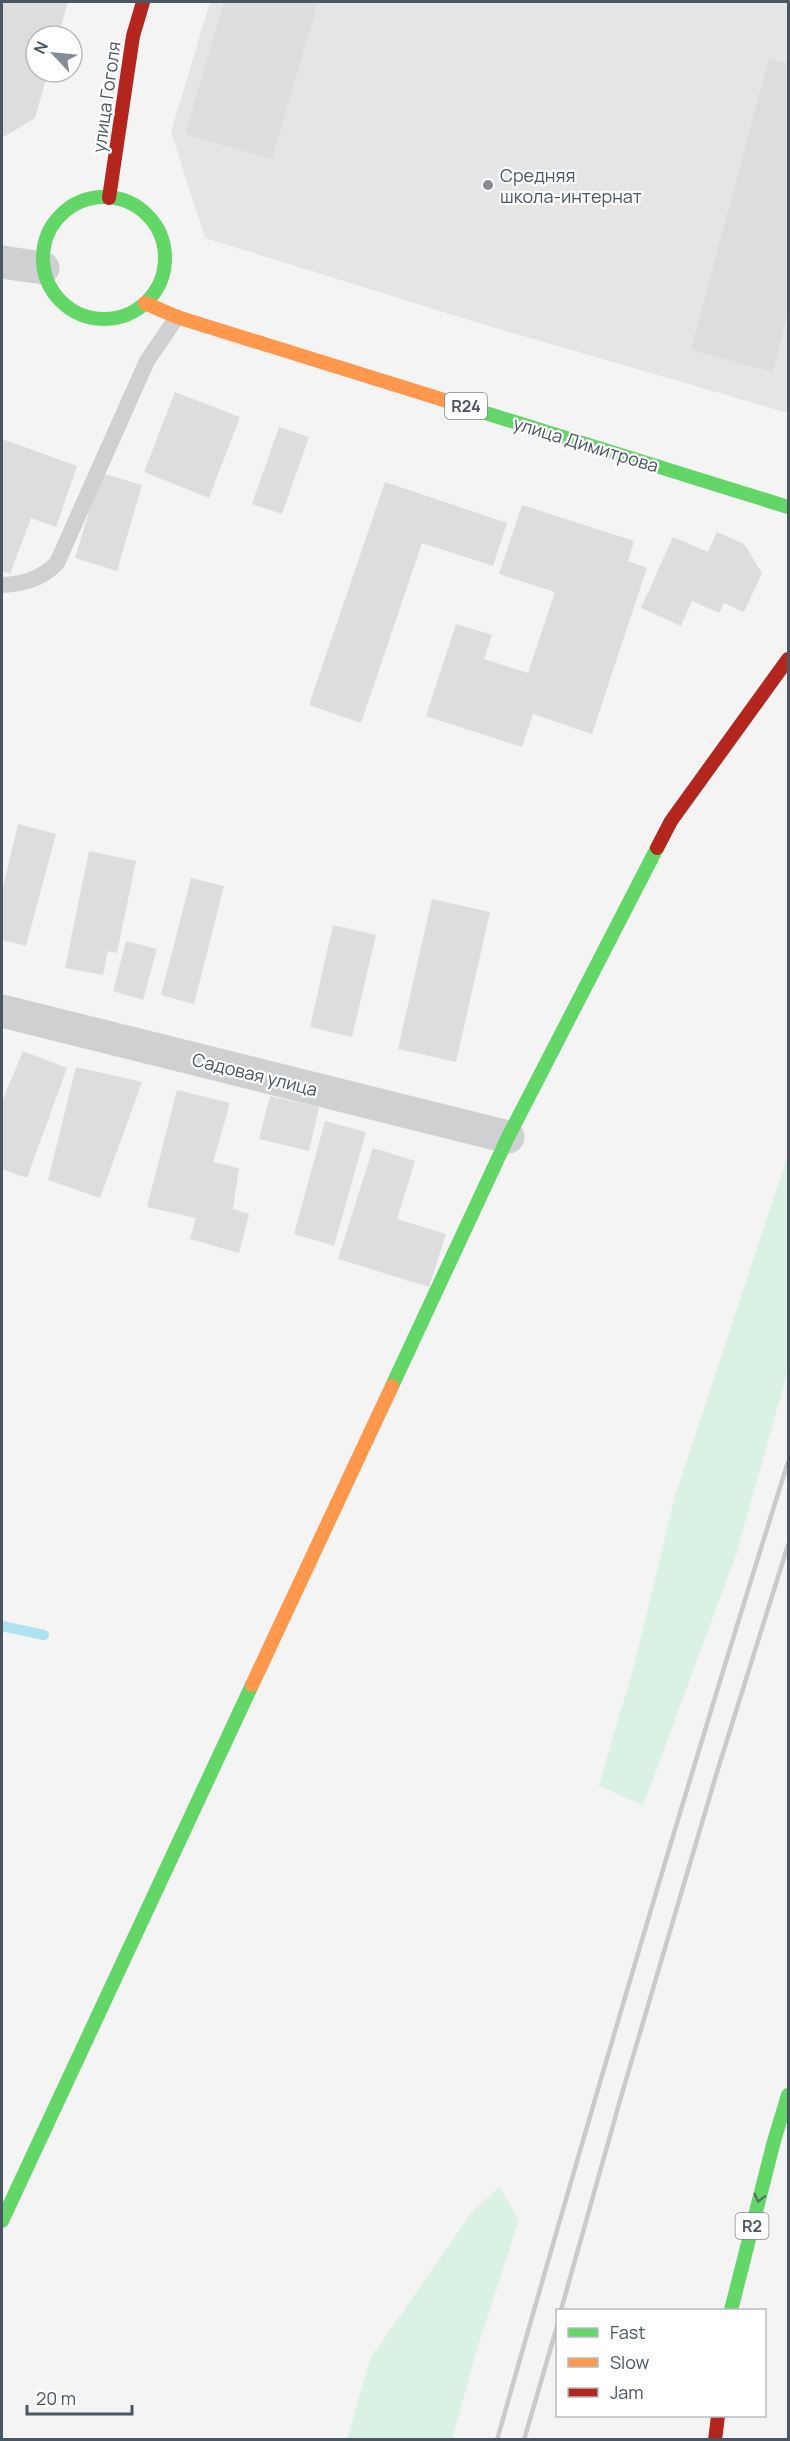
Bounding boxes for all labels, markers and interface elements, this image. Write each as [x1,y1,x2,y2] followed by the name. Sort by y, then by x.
[24,24,84,84] north arrow
[28,37,53,57] text: N
[86,40,126,154] street label: улица Гоголя
[500,163,642,208] place label: Средняя школа-интернат
[481,178,495,192] marker: Средняя школа-интернат
[445,393,487,419] road number: R24
[510,410,662,478] street label: улица Димитрова
[190,1047,320,1101] street label: Садовая улица
[754,2193,767,2203] one-way arrow
[736,2213,768,2239] road number: R2
[556,2309,766,2417] legend
[610,2320,645,2344] text: Fast
[610,2350,650,2374] text: Slow
[27,2378,132,2416] scale bar
[610,2380,644,2404] text: Jam
[36,2386,76,2410] text: 20 m

